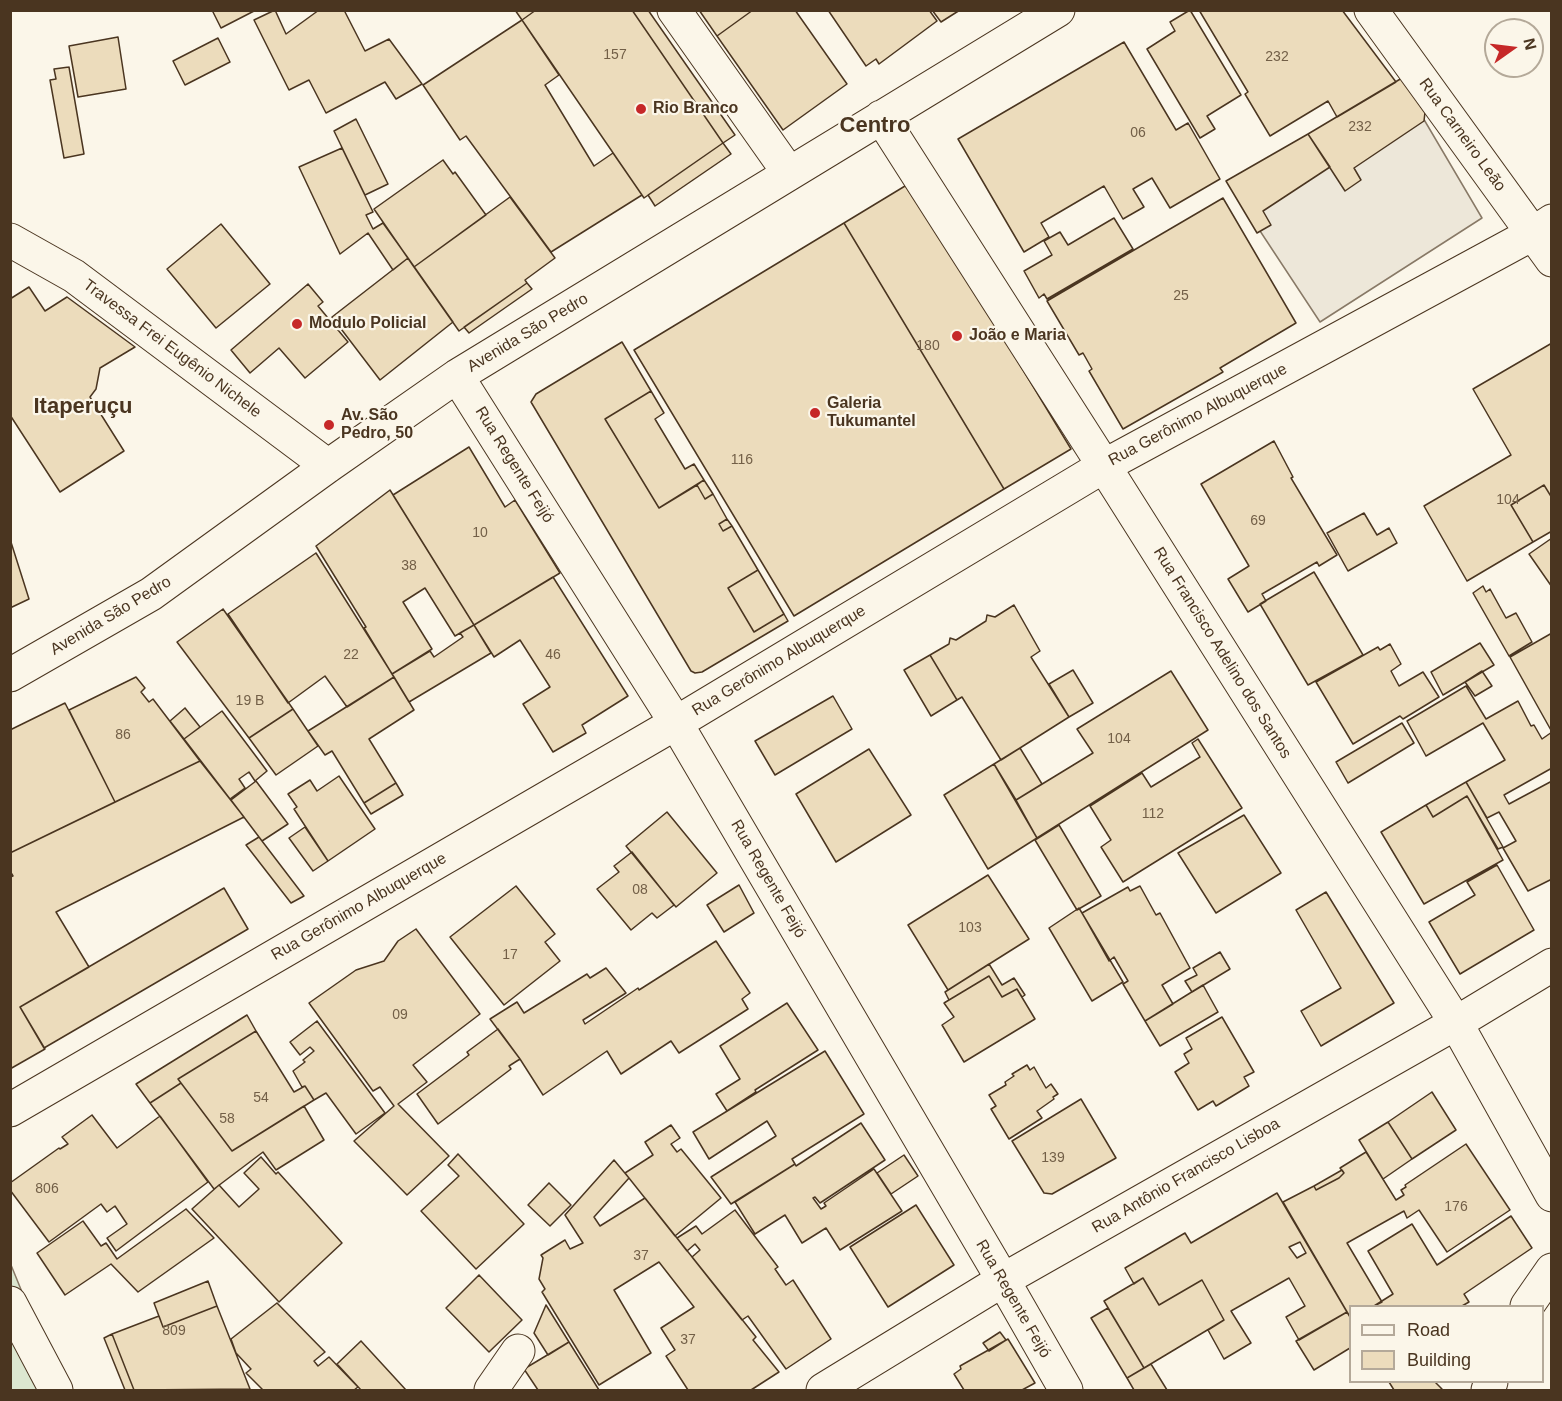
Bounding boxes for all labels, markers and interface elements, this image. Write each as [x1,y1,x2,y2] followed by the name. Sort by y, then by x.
[1484,18,1544,78] north arrow
[1520,36,1540,52] text: N
[603,47,627,63] house number: 157
[1265,49,1289,65] house number: 232
[1415,75,1509,195] street label: Rua Carneiro Leão
[653,99,738,119] place label: Rio Branco
[634,102,648,116] marker: Rio Branco
[840,113,910,139] district label: Centro
[1348,119,1372,135] house number: 232
[1130,125,1146,141] house number: 06
[79,276,265,422] street label: Travessa Frei Eugênio Nichele
[1173,288,1189,304] house number: 25
[464,289,592,377] street label: Avenida São Pedro
[309,314,426,334] place label: Modulo Policial
[290,317,304,331] marker: Modulo Policial
[969,326,1066,346] place label: João e Maria
[950,329,964,343] marker: João e Maria
[916,338,940,354] house number: 180
[1106,360,1290,470] street label: Rua Gerônimo Albuquerque
[33,394,133,420] district label: Itaperuçu
[827,394,916,432] place label: Galeria Tukumantel
[471,403,557,527] street label: Rua Regente Feijó
[341,406,413,444] place label: Av. São Pedro, 50
[808,406,822,420] marker: Galeria Tukumantel
[322,418,336,432] marker: Av. São Pedro, 50
[731,452,753,468] house number: 116
[1496,492,1520,508] house number: 104
[1250,513,1266,529] house number: 69
[472,525,488,541] house number: 10
[1149,544,1295,762] street label: Rua Francisco Adelino dos Santos
[401,558,417,574] house number: 38
[47,572,175,660] street label: Avenida São Pedro
[689,601,869,721] street label: Rua Gerônimo Albuquerque
[343,647,359,663] house number: 22
[545,647,561,663] house number: 46
[236,693,264,709] house number: 19 B
[115,727,131,743] house number: 86
[1107,731,1131,747] house number: 104
[1142,806,1164,822] house number: 112
[726,816,810,942] street label: Rua Regente Feijó
[268,849,450,965] street label: Rua Gerônimo Albuquerque
[632,882,648,898] house number: 08
[958,920,982,936] house number: 103
[502,947,518,963] house number: 17
[392,1007,408,1023] house number: 09
[253,1090,269,1106] house number: 54
[219,1111,235,1127] house number: 58
[1089,1114,1283,1238] street label: Rua Antônio Francisco Lisboa
[1041,1150,1065,1166] house number: 139
[35,1181,59,1197] house number: 806
[1444,1199,1468,1215] house number: 176
[971,1236,1055,1362] street label: Rua Regente Feijó
[633,1248,649,1264] house number: 37
[1349,1305,1544,1383] legend
[1407,1320,1450,1340] text: Road
[162,1323,186,1339] house number: 809
[680,1332,696,1348] house number: 37
[1407,1350,1471,1370] text: Building

